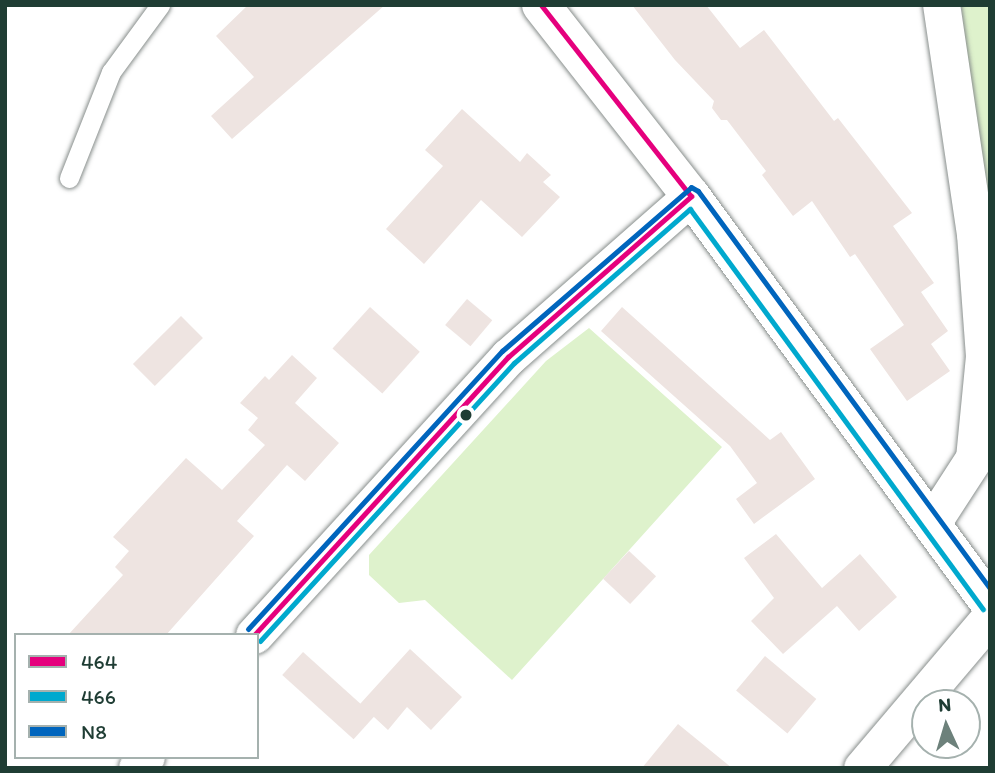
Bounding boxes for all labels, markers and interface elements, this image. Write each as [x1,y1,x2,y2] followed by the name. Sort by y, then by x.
[459,408,473,422] unlabelled marker
[14,633,259,759] legend
[81,649,117,674] text: 464
[81,684,116,709] text: 466
[911,689,981,759] north arrow
[937,693,952,716] text: N
[81,719,107,744] text: N8

